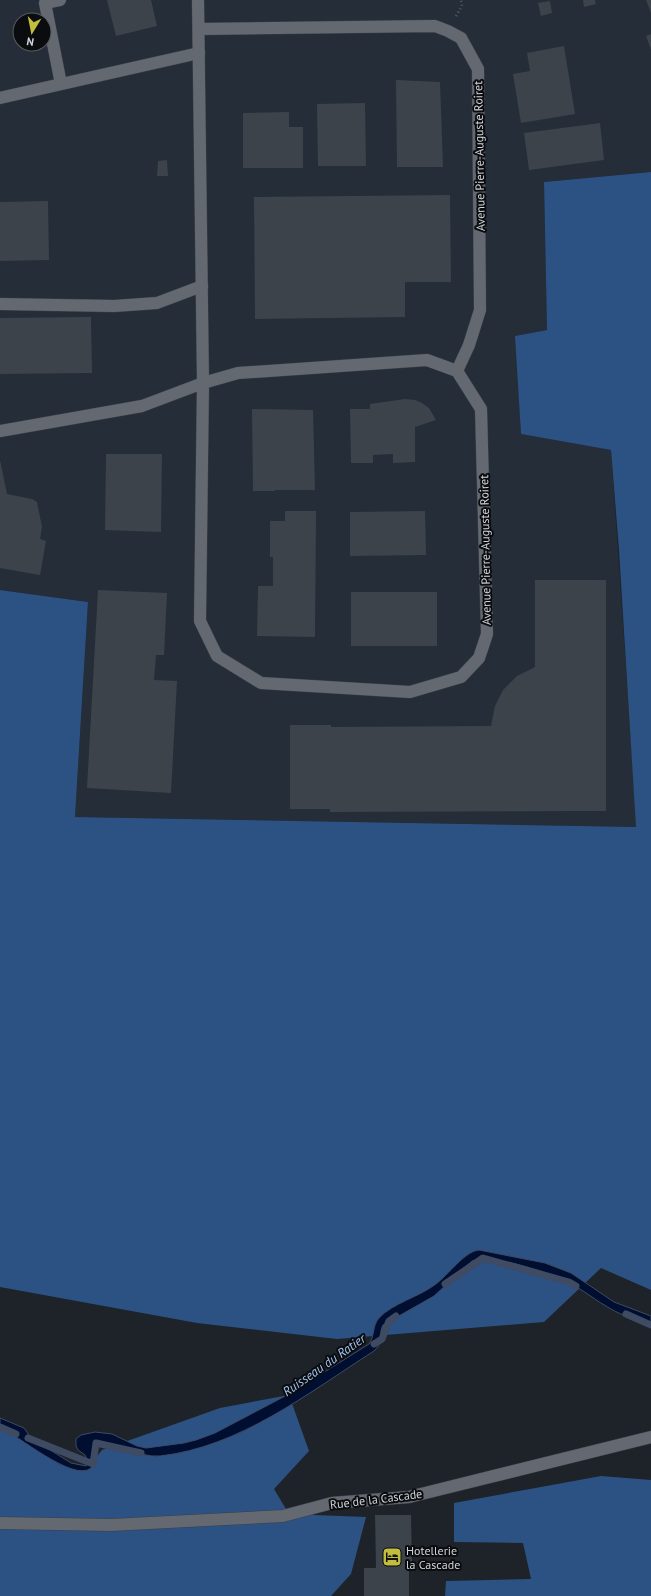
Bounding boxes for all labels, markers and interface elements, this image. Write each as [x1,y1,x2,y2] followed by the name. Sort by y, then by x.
[12,12,52,52] north arrow
[25,34,35,49] text: N
[470,81,488,231] street label: Avenue Pierre-Auguste Roiret
[476,475,494,625] street label: Avenue Pierre-Auguste Roiret
[279,1330,369,1400] water label: Ruisseau du Ratier
[329,1486,423,1512] street label: Rue de la Cascade
[406,1543,460,1572] place label: Hotellerie la Cascade
[381,1546,403,1568] hotel icon: Hotellerie la Cascade

